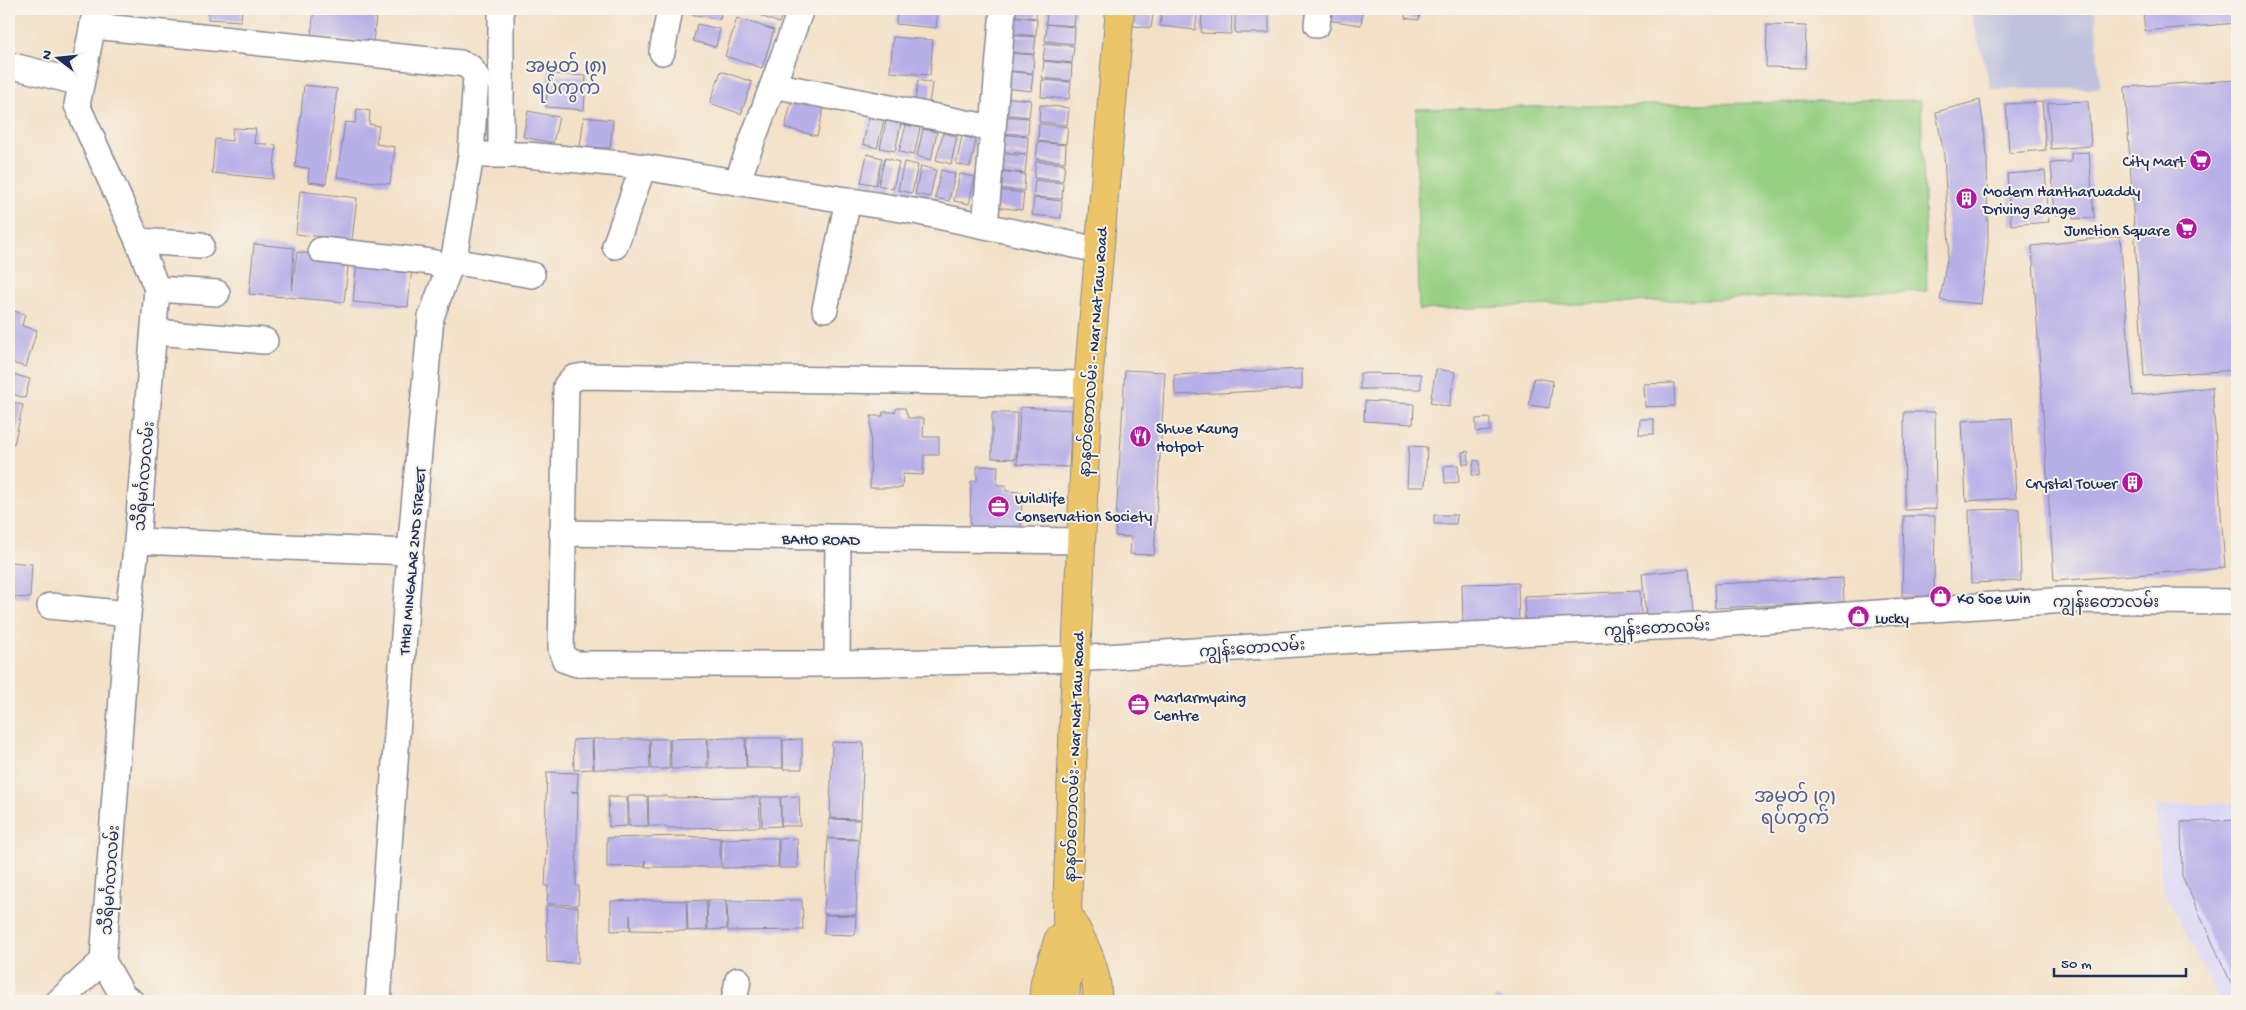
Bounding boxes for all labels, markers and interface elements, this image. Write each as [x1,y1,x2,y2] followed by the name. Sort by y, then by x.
[32,32,82,82] north arrow
[38,48,57,62] text: N
[525,51,607,103] district label: အမှတ် (၈) ရပ်ကွက်
[2189,148,2213,172] supermarket icon: City Mart
[2122,154,2186,173] place label: City Mart
[1982,184,2140,221] place label: Modern Hantharwaddy Driving Range
[1955,187,1979,211] building icon: Modern Hantharwaddy Driving Range
[2174,217,2198,241] supermarket icon: Junction Square
[2064,223,2171,242] place label: Junction Square
[1072,225,1115,478] street label: နာနတ်တောလမ်း - Nar Nat Taw Road
[127,420,162,532] street label: သီရိမင်္ဂလာလမ်း
[1156,421,1238,458] place label: Shwe Kaung Hotpot
[1128,424,1152,448] restaurant icon: Shwe Kaung Hotpot
[397,466,432,657] street label: THIRI MINGALAR 2ND STREET
[2121,470,2145,494] building icon: Crystal Tower
[2025,476,2118,495] place label: Crystal Tower
[1015,491,1152,528] place label: Wildlife Conservation Society
[987,494,1011,518] office icon: Wildlife Conservation Society
[781,531,861,552] street label: BAHO ROAD
[1929,585,1953,609] shop icon: Ko Soe Win
[2053,590,2159,617] street label: ကျွန်းတောလမ်း
[1957,591,2031,610] place label: Ko Soe Win
[1847,605,1871,629] shop icon: Lucky
[1875,611,1909,630] place label: Lucky
[1603,613,1711,646] street label: ကျွန်းတောလမ်း
[1058,630,1091,883] street label: နာနတ်တောလမ်း - Nar Nat Taw Road
[1198,632,1306,667] street label: ကျွန်းတောလမ်း
[1154,690,1246,727] place label: Marlarmyaing Centre
[1126,693,1150,717] office icon: Marlarmyaing Centre
[1754,781,1836,833] district label: အမှတ် (၇) ရပ်ကွက်
[94,824,127,936] street label: သီရိမင်္ဂလာလမ်း
[2054,945,2186,977] scale bar
[2061,956,2092,974] text: 50 m

